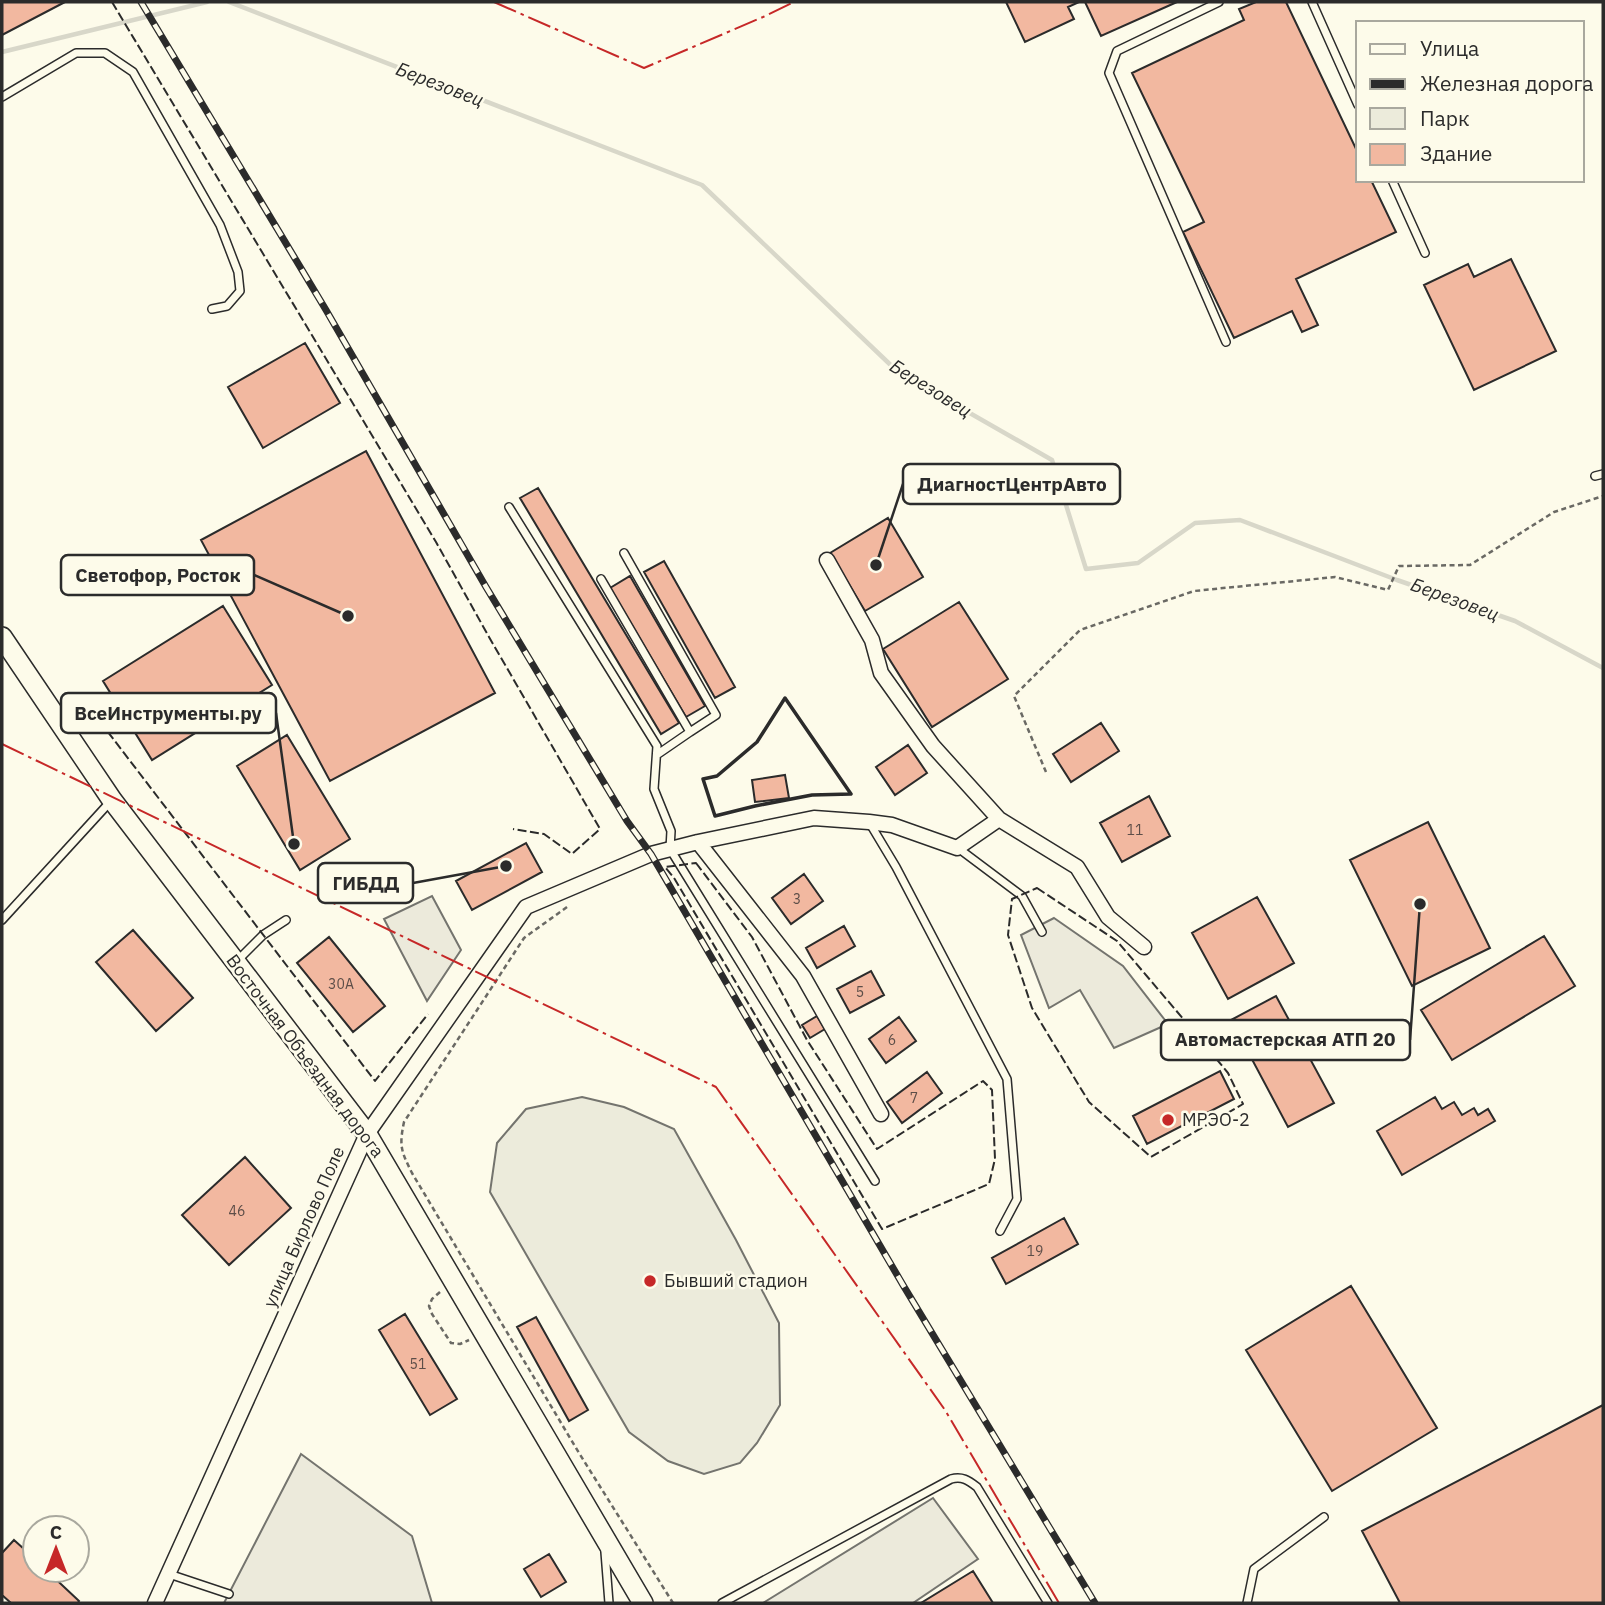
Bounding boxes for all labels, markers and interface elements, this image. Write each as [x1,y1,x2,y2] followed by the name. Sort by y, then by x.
[1356,21,1584,182] legend
[1420,34,1479,62] text: Улица
[393,56,487,112] water label: Березовец
[1420,69,1593,97] text: Железная дорога
[1420,104,1470,132] text: Парк
[1420,139,1492,167] text: Здание
[886,353,976,423] water label: Березовец
[903,464,1120,504] callout: ДиагностЦентрАвто
[917,472,1107,496] text: ДиагностЦентрАвто
[61,555,254,595] callout: Светофор, Росток
[75,563,241,587] text: Светофор, Росток
[1408,572,1502,626] water label: Березовец
[61,693,276,733] callout: ВсеИнструменты.ру
[74,701,263,725] text: ВсеИнструменты.ру
[1127,821,1143,839] house number: 11
[318,863,413,903] callout: ГИБДД
[332,871,400,895] text: ГИБДД
[793,890,801,908] house number: 3
[221,950,390,1162] street label: Восточная Объездная дорога
[328,975,354,993] house number: 30А
[856,983,864,1001] house number: 5
[1161,1020,1410,1060] callout: Автомастерская АТП 20
[1175,1027,1395,1051] text: Автомастерская АТП 20
[888,1031,896,1049] house number: 6
[910,1089,918,1107] house number: 7
[1182,1108,1250,1131] place label: МРЭО-2
[1160,1112,1176,1128] marker: МРЭО-2
[258,1143,349,1311] street label: улица Бирлово Поле
[229,1202,245,1220] house number: 46
[1027,1242,1043,1260] house number: 19
[664,1269,808,1292] place label: Бывший стадион
[642,1273,658,1289] marker: Бывший стадион
[410,1355,426,1373] house number: 51
[21,1514,91,1584] north arrow
[50,1520,62,1544] text: С

